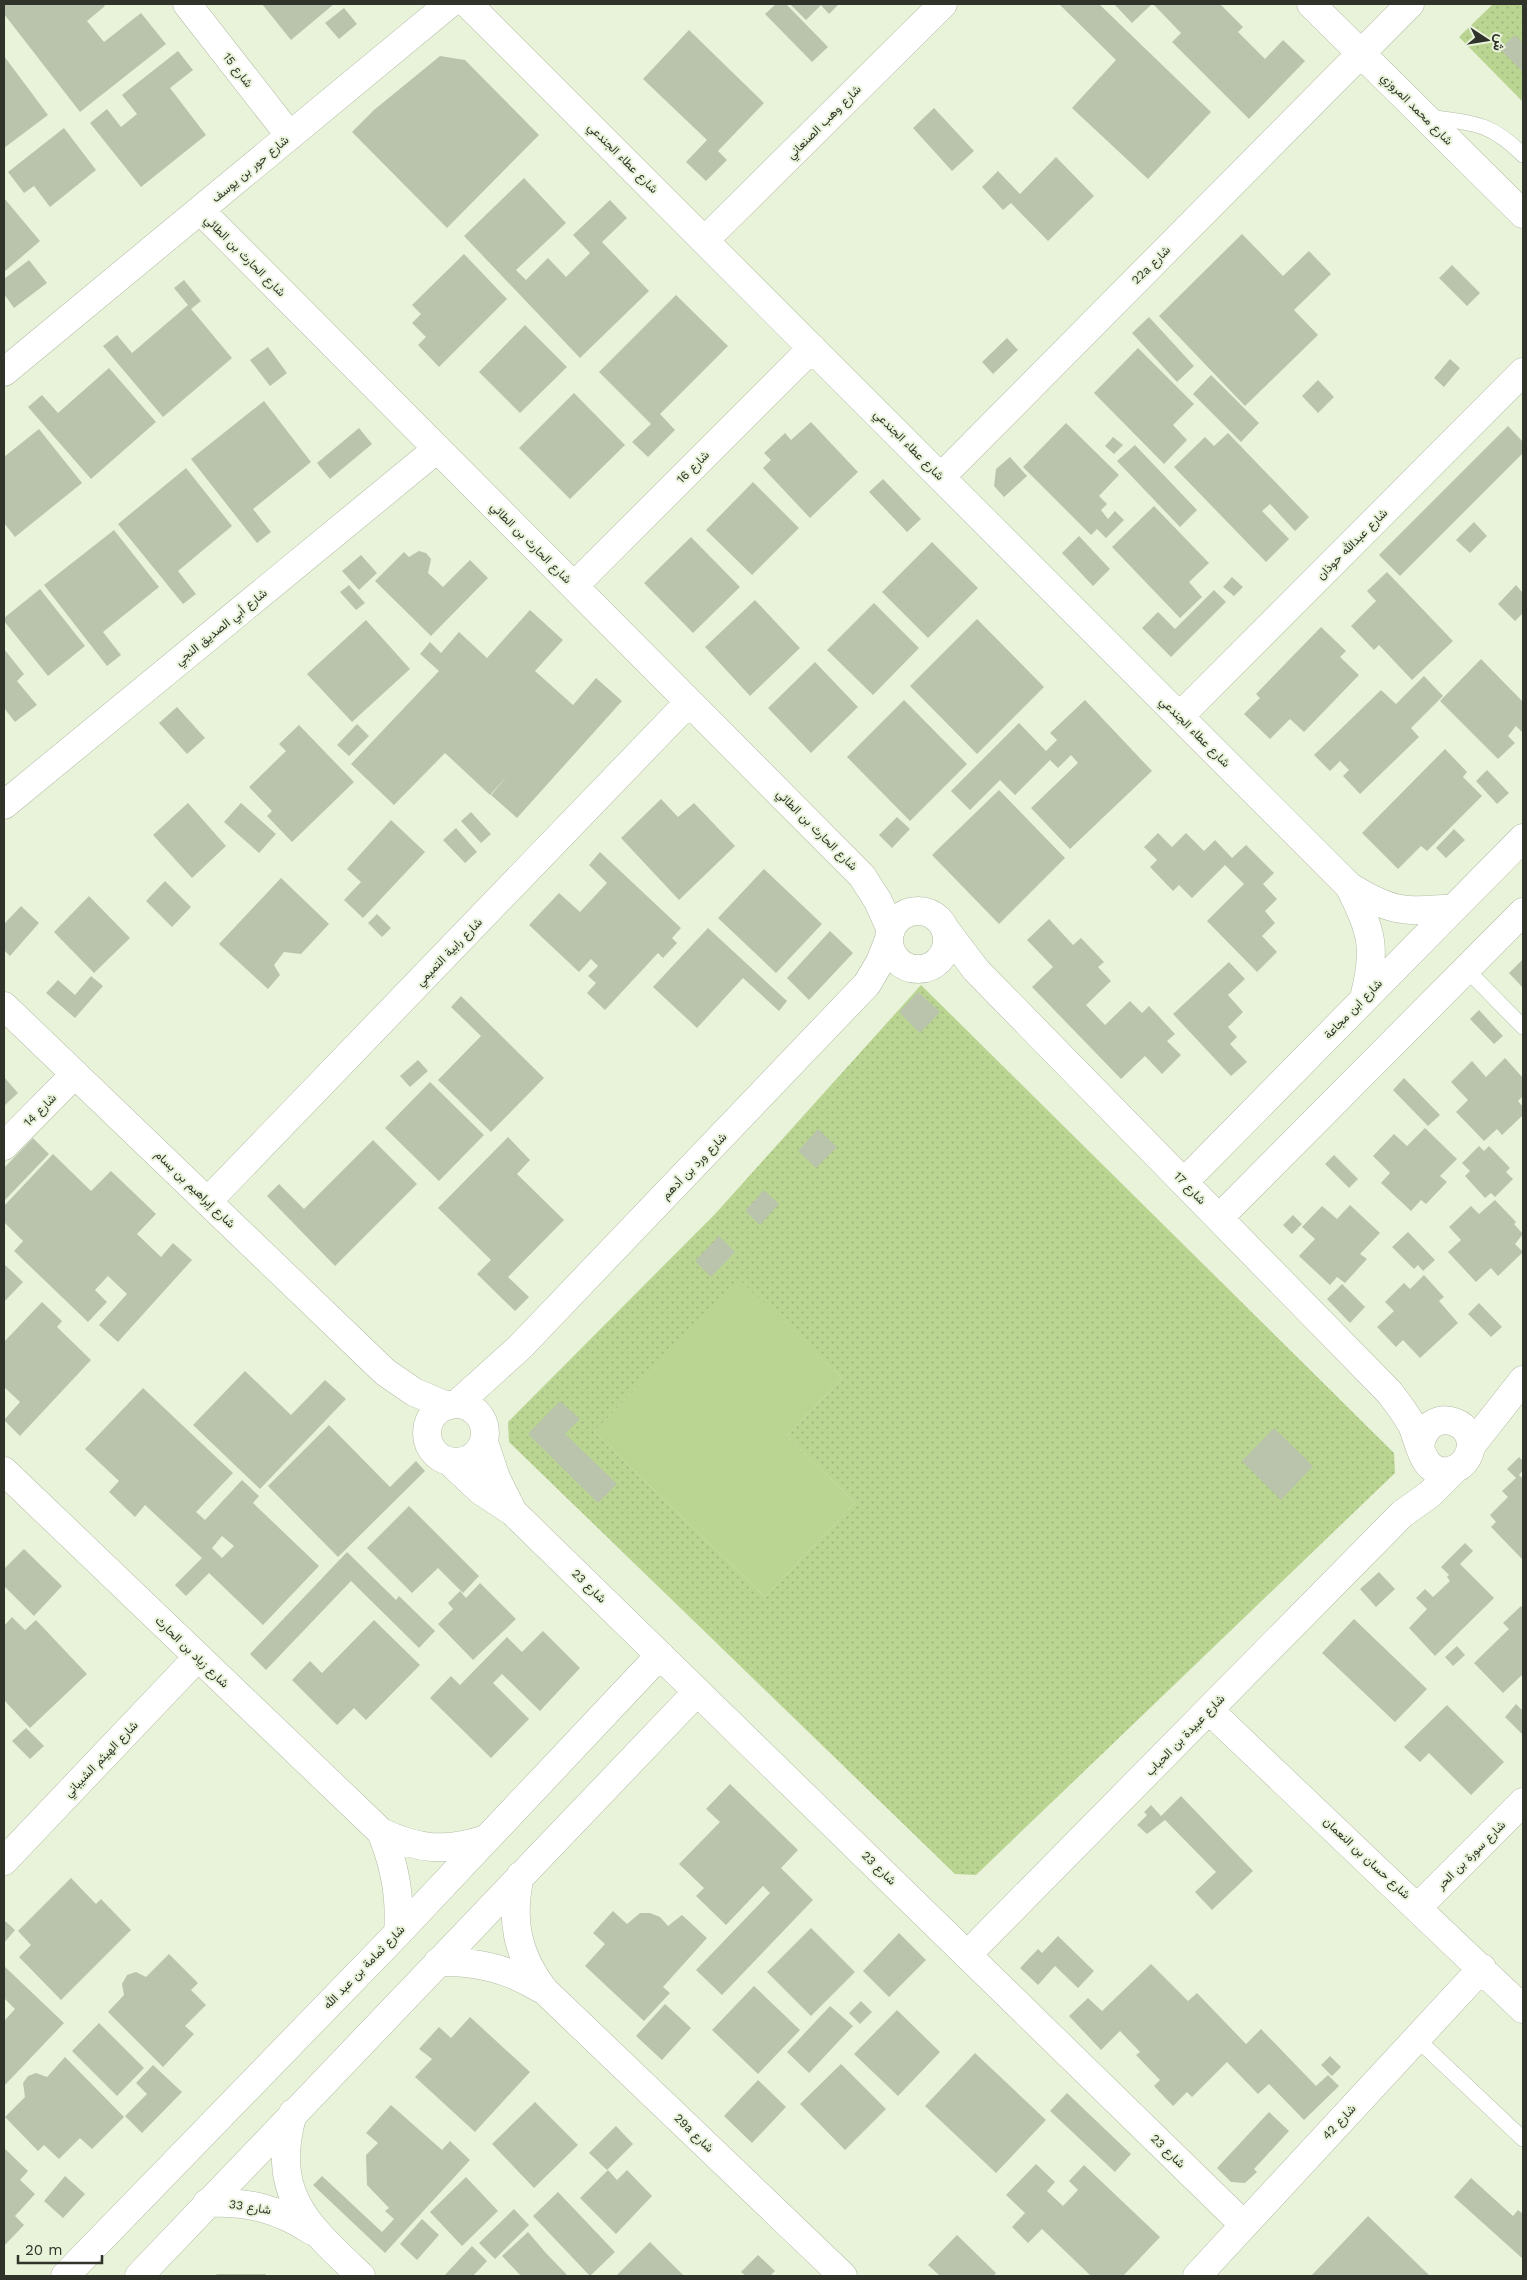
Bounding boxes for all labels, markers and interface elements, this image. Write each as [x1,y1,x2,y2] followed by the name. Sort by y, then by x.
[1462,15,1512,65] north arrow
[1489,33,1509,53] text: ش
[219,50,256,91] street label: شارع 15
[1376,70,1456,150] street label: شارع محمد المروزي
[784,82,866,164] street label: شارع وهب الصنعاني
[583,120,661,198] street label: شارع عطاء الجندعي
[209,133,293,207] street label: شارع حور بن يوسف
[199,213,288,302] street label: شارع الحارث بن الطائي
[1129,243,1175,289] street label: 22a شارع
[869,407,947,485] street label: شارع عطاء الجندعي
[674,448,714,488] street label: شارع 16
[485,500,574,589] street label: شارع الحارث بن الطائي
[1314,506,1392,584] street label: شارع عبدالله حوذان
[172,586,272,671] street label: شارع أبي الصديق النجي
[1155,694,1233,772] street label: شارع عطاء الجندعي
[771,787,860,876] street label: شارع الحارث بن الطائي
[413,915,487,991] street label: شارع رابية التميمي
[1321,976,1386,1043] street label: شارع ابن مجاعة
[21,1091,61,1131] street label: شارع 14
[659,1130,731,1204] street label: شارع ورد بن أدهم
[151,1147,238,1232] street label: شارع إبراهيم بن بسام
[1170,1169,1209,1209] street label: شارع 17
[568,1566,609,1607] street label: شارع 23
[151,1613,232,1692] street label: شارع زياد بن الحارث
[1143,1691,1229,1780] street label: شارع عبيدة بن الحباب
[61,1718,143,1802] street label: شارع الهيثم الشيباني
[1319,1814,1413,1903] street label: شارع حسان بن النعمان
[1433,1818,1510,1894] street label: شارع سورة بن الحر
[858,1848,899,1889] street label: شارع 23
[320,1922,409,2013] street label: شارع ثمامة بن عبد الله
[1319,2102,1360,2144] street label: شارع 42
[670,2111,717,2157] street label: 29a شارع
[1147,2131,1188,2172] street label: شارع 23
[228,2197,272,2219] street label: شارع 33
[18,2232,101,2264] scale bar
[25,2241,63,2259] text: 20 m

